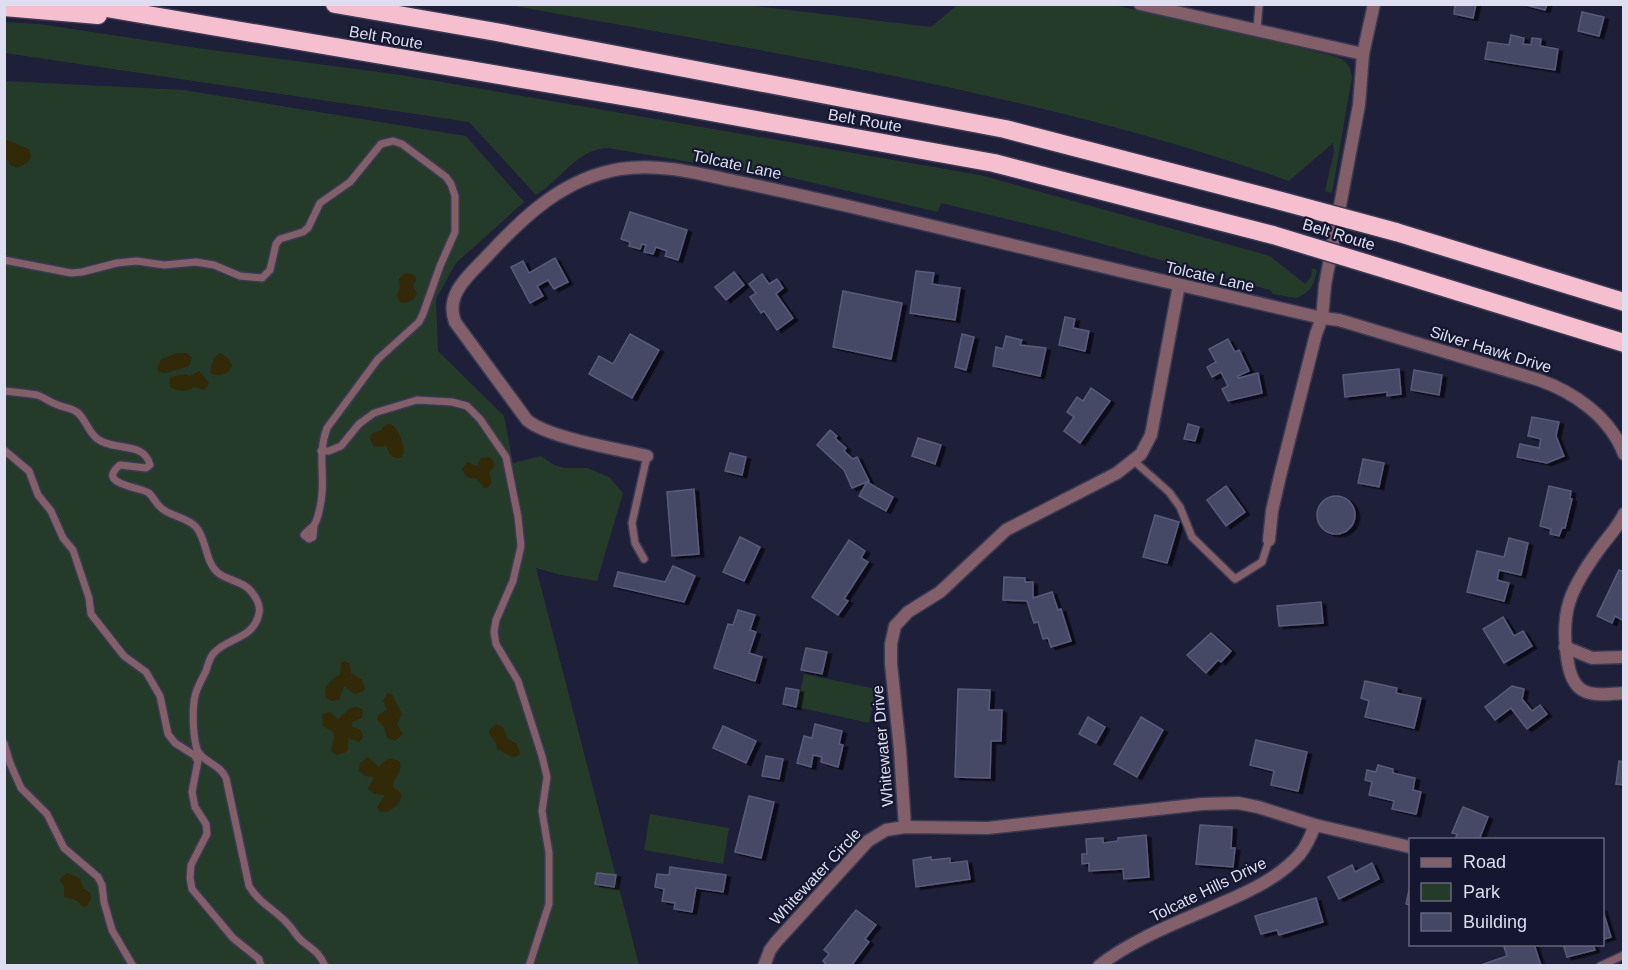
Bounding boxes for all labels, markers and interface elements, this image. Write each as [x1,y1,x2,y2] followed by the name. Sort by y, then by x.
[348,23,424,52] street label: Belt Route
[827,106,903,135] street label: Belt Route
[691,147,783,182] street label: Tolcate Lane
[1301,215,1377,254] street label: Belt Route
[1164,258,1256,295] street label: Tolcate Lane
[1428,323,1554,376] street label: Silver Hawk Drive
[869,684,896,807] street label: Whitewater Drive
[766,825,864,928] street label: Whitewater Circle
[1409,838,1604,946] legend
[1463,852,1506,872] text: Road
[1147,854,1269,925] street label: Tolcate Hills Drive
[1463,882,1501,902] text: Park
[1463,912,1527,932] text: Building

